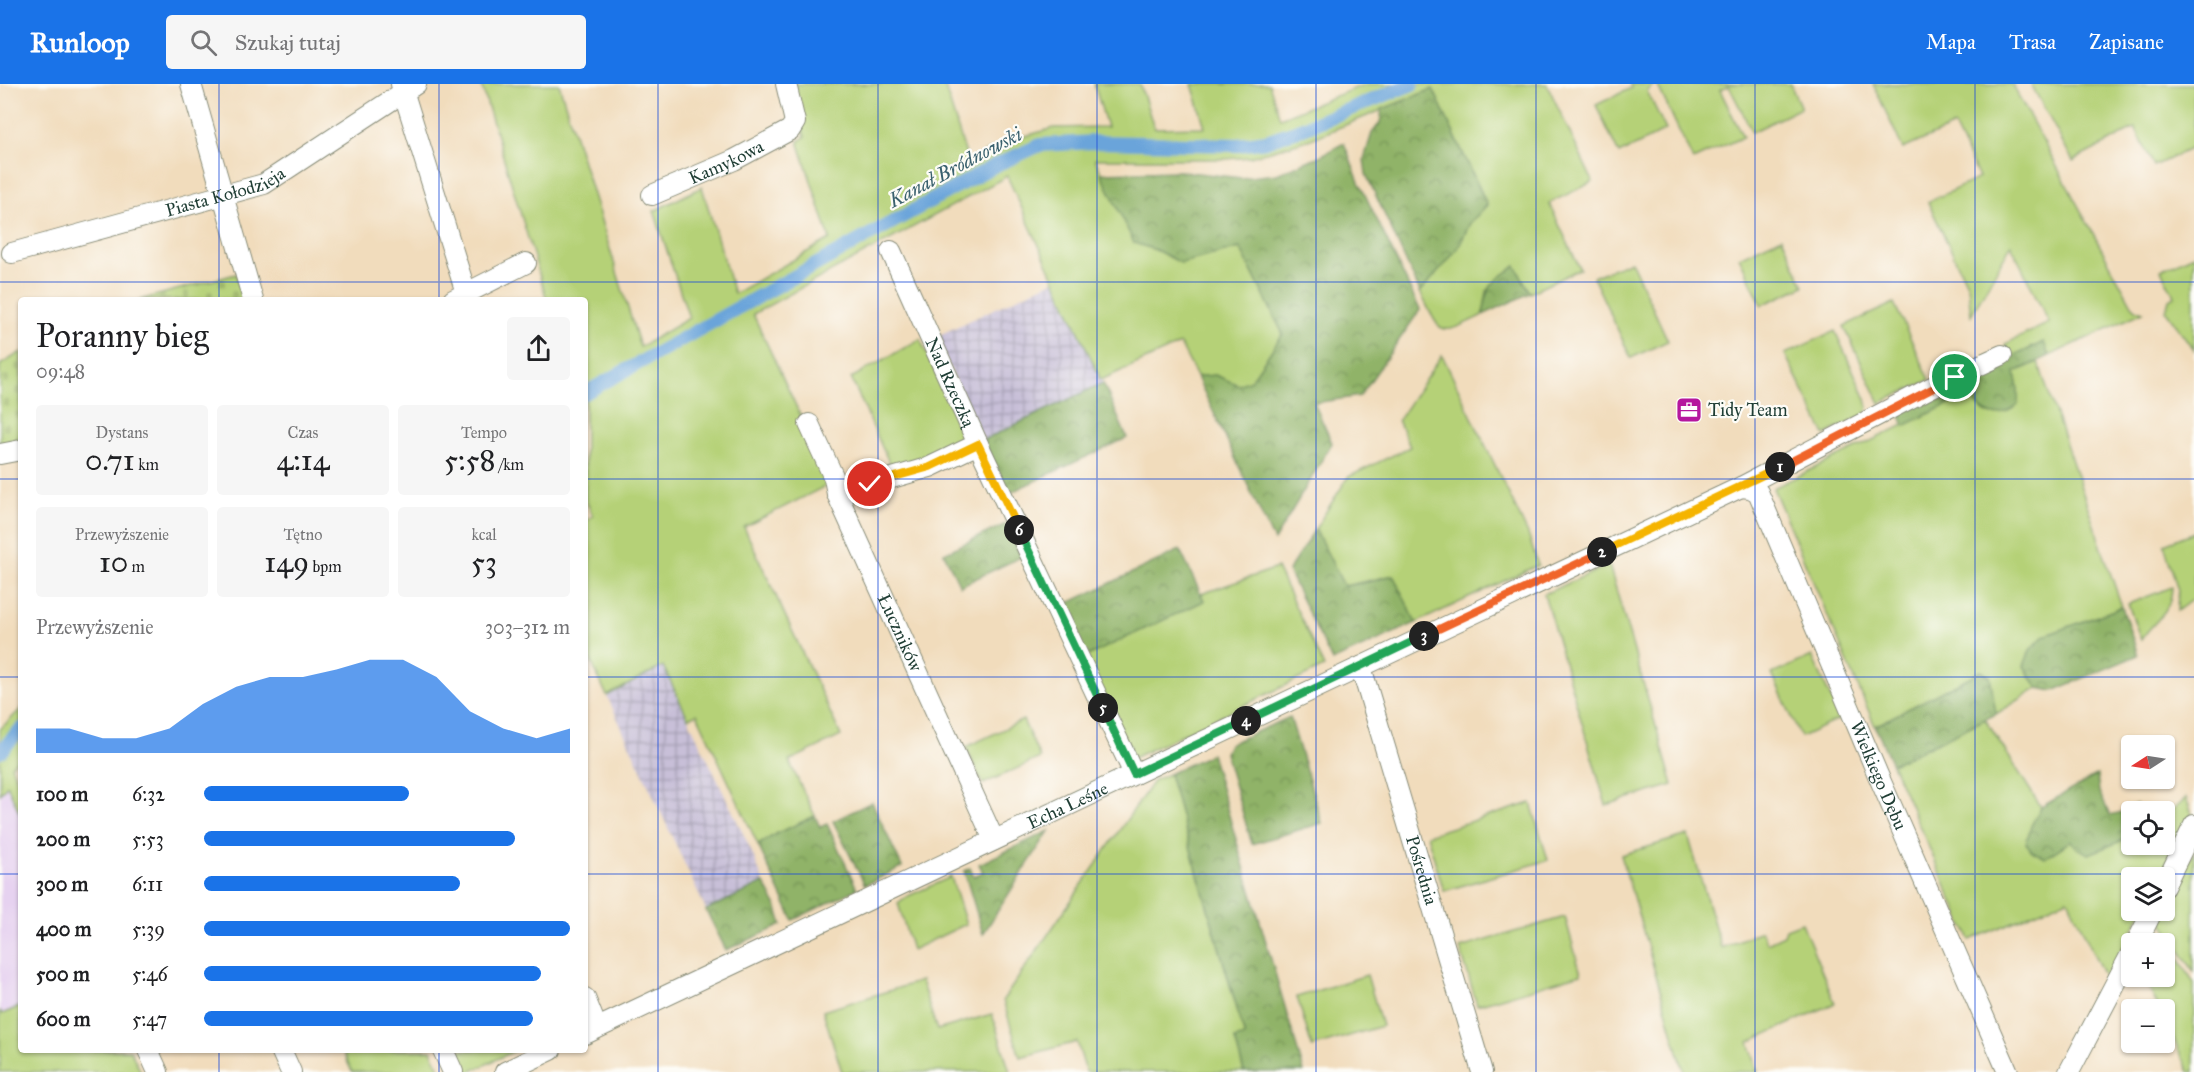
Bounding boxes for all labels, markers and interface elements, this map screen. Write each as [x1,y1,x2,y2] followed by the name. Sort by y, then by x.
[166,15,586,69] search box
[30,25,130,60] text: Runloop
[187,26,220,59] icon: search
[235,29,341,56] text: Szukaj tutaj
[1926,29,1976,55] text: Mapa
[2009,29,2056,55] text: Trasa
[2089,29,2164,55] text: Zapisane
[883,122,1026,213] water label: Kanał Bródnowski
[685,135,768,189] street label: Kamykowa
[163,162,290,221] street label: Piasta Kołodzieja
[36,316,209,356] text: Poranny bieg
[507,317,570,380] button: share
[920,334,980,432] street label: Nad Rzeczką
[1929,351,1980,402] pin
[36,359,85,383] text: 09:48
[1938,360,1971,393] icon: arrive
[1674,395,1704,425] office icon: Tidy Team
[1708,399,1788,421] place label: Tidy Team
[96,423,148,442] text: Dystans
[288,423,318,442] text: Czas
[461,423,507,442] text: Tempo
[85,442,135,478] text: 0.71
[277,442,329,478] text: 4:14
[444,442,495,478] text: 5:58
[1765,452,1795,482] pin: 1
[135,455,159,474] text: km
[495,455,524,474] text: /km
[1777,457,1783,476] text: 1
[844,458,895,509] pin
[853,467,886,500] icon: check
[1004,515,1034,545] pin: 6
[1015,520,1023,539] text: 6
[75,525,169,544] text: Przewyższenie
[284,525,322,544] text: Tętno
[471,525,497,544] text: kcal
[1587,537,1617,567] pin: 2
[1598,542,1606,561] text: 2
[99,544,128,580] text: 10
[264,544,309,580] text: 149
[471,544,497,580] text: 53
[128,557,145,576] text: m
[309,557,342,576] text: bpm
[873,590,927,675] street label: Łuczników
[36,615,154,639] text: Przewyższenie
[485,615,570,639] text: 303–312 m
[1409,621,1439,651] pin: 3
[1421,626,1427,645] text: 3
[1088,693,1118,723] pin: 5
[1099,698,1107,717] text: 5
[1231,706,1261,736] pin: 4
[1242,711,1250,730] text: 4
[1845,718,1912,834] street label: Wielkiego Dębu
[2121,735,2175,789] north arrow
[2121,735,2175,1053] map controls
[1024,777,1112,834] street label: Echa Leśne
[36,782,88,806] text: 100 m
[132,782,165,806] text: 6:32
[2121,801,2175,855] button: locate
[36,827,90,851] text: 200 m
[132,827,164,851] text: 5:53
[1401,833,1443,908] street label: Pośrednia
[2121,867,2175,921] button: layers
[36,872,88,896] text: 300 m
[132,872,163,896] text: 6:11
[36,917,92,941] text: 400 m
[132,917,165,941] text: 5:39
[2121,933,2175,987] button: +
[36,962,90,986] text: 500 m
[132,962,168,986] text: 5:46
[2121,999,2175,1053] button: −
[36,1007,91,1031] text: 600 m
[132,1007,167,1031] text: 5:47

